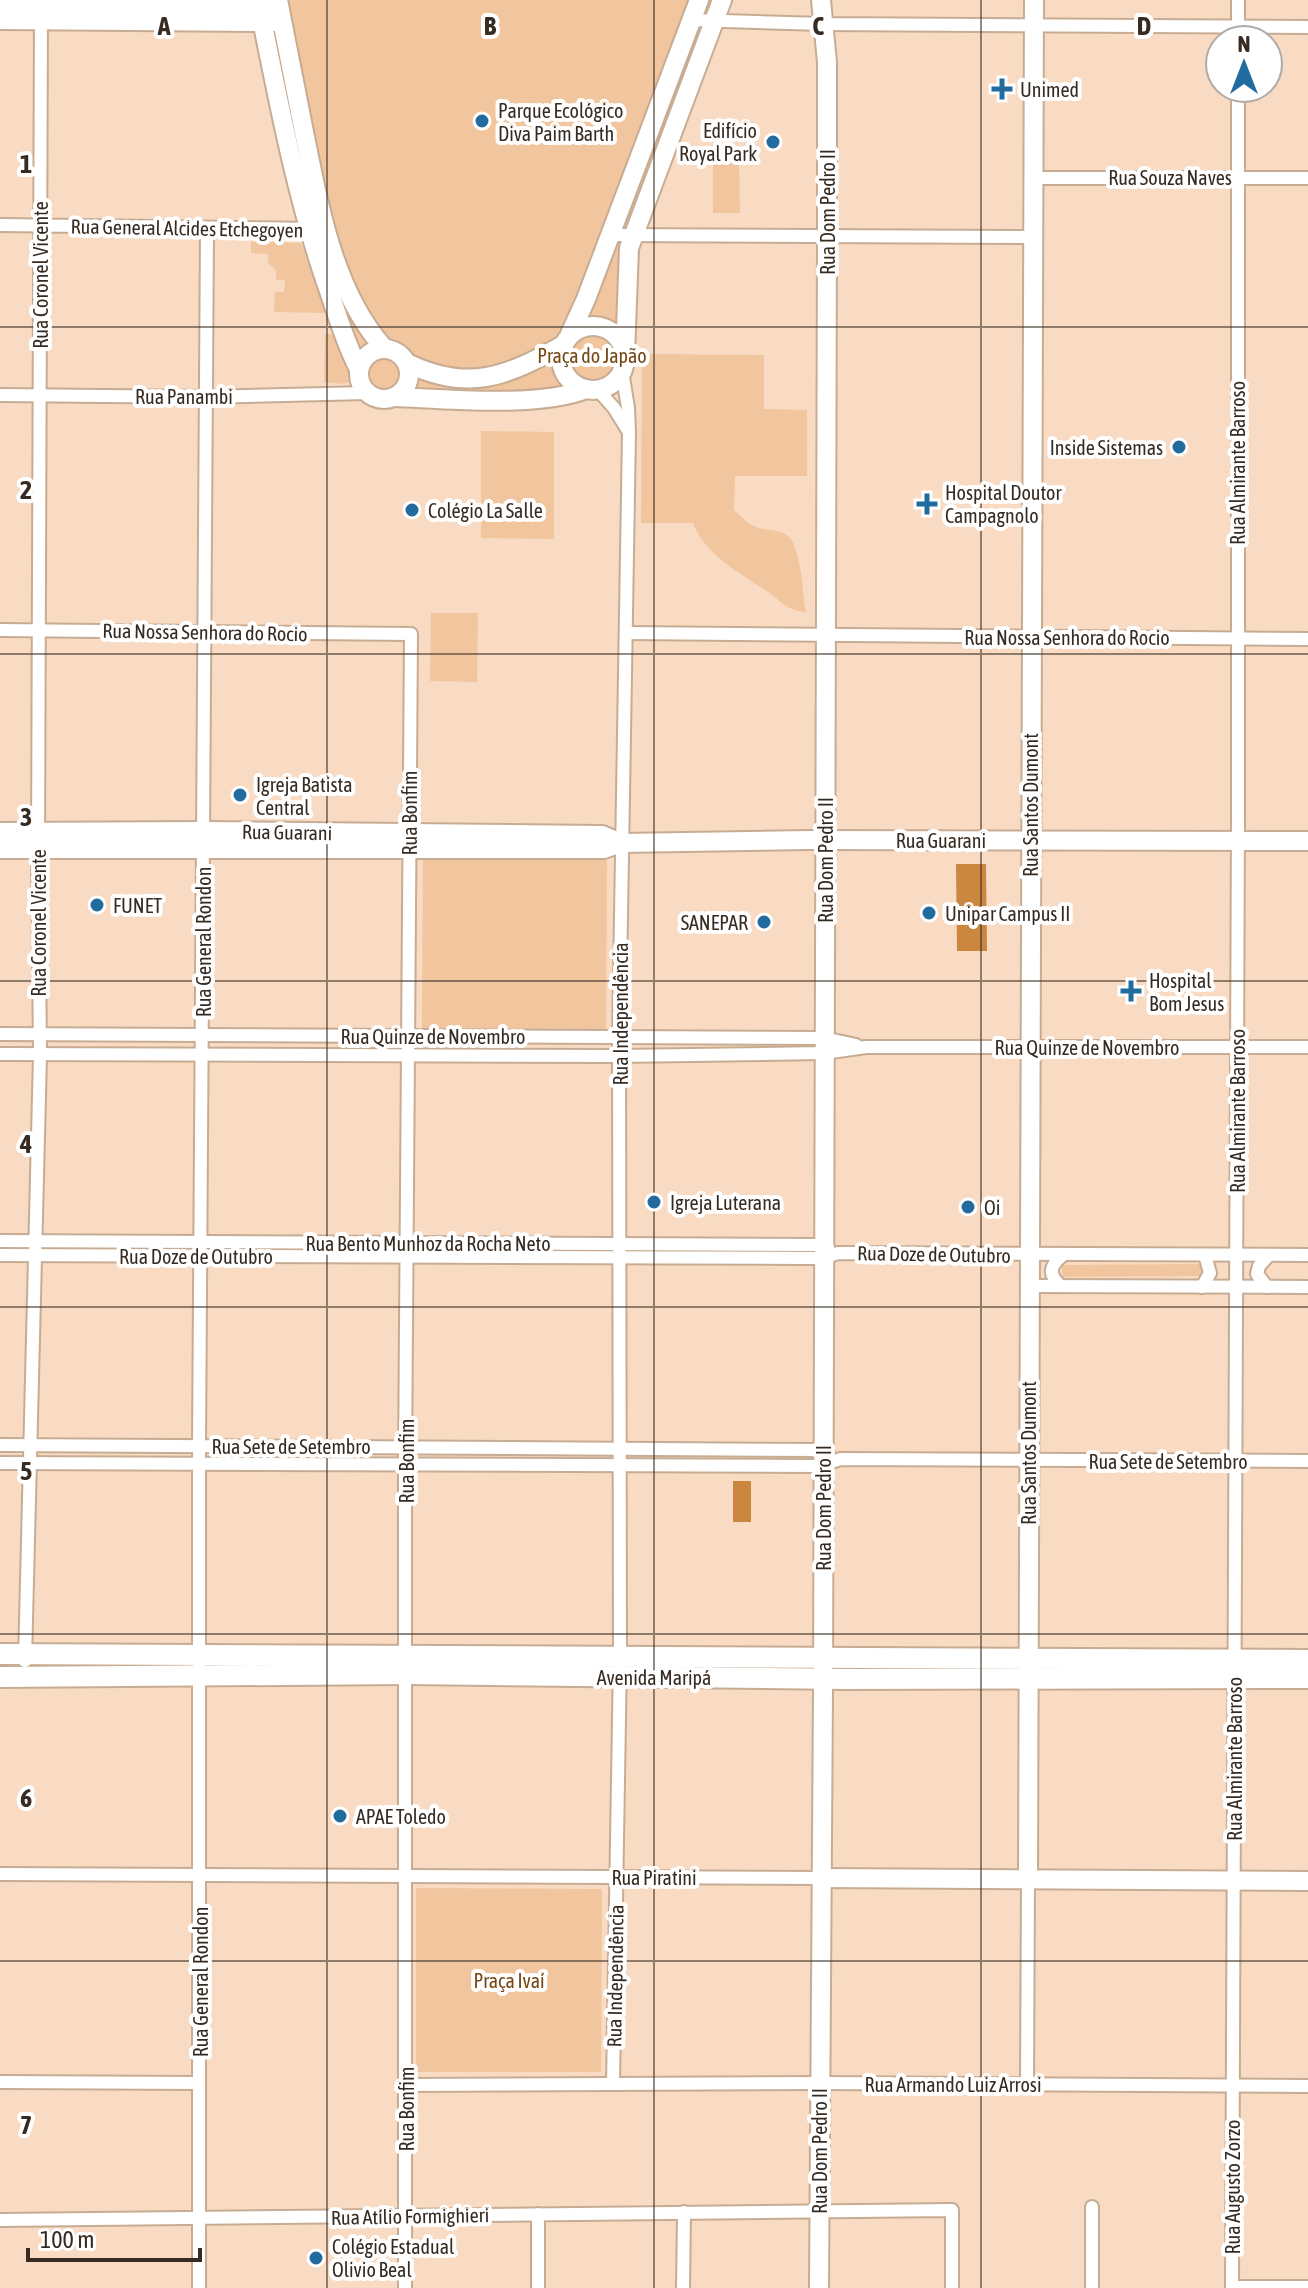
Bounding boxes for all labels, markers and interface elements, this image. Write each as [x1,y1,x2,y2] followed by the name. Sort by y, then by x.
[157,11,171,41] text: A
[484,11,497,41] text: B
[812,11,824,41] text: C
[1137,11,1151,41] text: D
[1204,24,1284,104] north arrow
[1238,31,1250,57] text: N
[991,78,1013,100] marker: Unimed
[1020,78,1079,101] place label: Unimed
[498,99,623,145] place label: Parque Ecológico Diva Paim Barth
[473,112,491,130] marker: Parque Ecológico Diva Paim Barth
[679,119,757,165] place label: Edifício Royal Park
[764,133,782,151] marker: Edifício Royal Park
[20,149,32,179] text: 1
[816,149,839,275] street label: Rua Dom Pedro II
[1108,166,1232,189] street label: Rua Souza Naves
[29,201,52,349] street label: Rua Coronel Vicente
[70,214,304,242] street label: Rua General Alcides Etchegoyen
[537,344,647,367] park label: Praça do Japão
[1226,381,1249,545] street label: Rua Almirante Barroso
[135,385,233,408] street label: Rua Panambi
[1050,436,1163,459] place label: Inside Sistemas
[1170,438,1188,456] marker: Inside Sistemas
[20,475,32,505] text: 2
[945,481,1062,527] place label: Hospital Doutor Campagnolo
[916,493,938,515] marker: Hospital Doutor Campagnolo
[428,499,543,522] place label: Colégio La Salle
[403,501,421,519] marker: Colégio La Salle
[102,619,308,645] street label: Rua Nossa Senhora do Rocio
[964,626,1170,649] street label: Rua Nossa Senhora do Rocio
[1019,733,1042,877] street label: Rua Santos Dumont
[398,771,421,855] street label: Rua Bonfim
[256,773,353,819] place label: Igreja Batista Central
[231,786,249,804] marker: Igreja Batista Central
[814,797,837,923] street label: Rua Dom Pedro II
[20,802,32,832] text: 3
[242,820,332,844] street label: Rua Guarani
[896,829,986,852] street label: Rua Guarani
[27,849,50,997] street label: Rua Coronel Vicente
[192,867,215,1017] street label: Rua General Rondon
[113,894,162,917] place label: FUNET
[88,896,106,914] marker: FUNET
[945,902,1070,925] place label: Unipar Campus II
[920,904,938,922] marker: Unipar Campus II
[681,911,748,934] place label: SANEPAR
[755,913,773,931] marker: SANEPAR
[609,943,632,1085] street label: Rua Independência
[1149,969,1224,1015] place label: Hospital Bom Jesus
[1120,980,1142,1002] marker: Hospital Bom Jesus
[341,1025,525,1048] street label: Rua Quinze de Novembro
[1226,1029,1249,1193] street label: Rua Almirante Barroso
[995,1036,1179,1059] street label: Rua Quinze de Novembro
[19,1129,32,1159] text: 4
[670,1191,781,1214] place label: Igreja Luterana
[645,1193,663,1211] marker: Igreja Luterana
[984,1196,1000,1219] place label: Oi
[959,1198,977,1216] marker: Oi
[305,1232,551,1255] street label: Rua Bento Munhoz da Rocha Neto
[857,1241,1011,1267] street label: Rua Doze de Outubro
[119,1245,273,1268] street label: Rua Doze de Outubro
[1017,1381,1040,1525] street label: Rua Santos Dumont
[395,1419,418,1503] street label: Rua Bonfim
[211,1435,371,1458] street label: Rua Sete de Setembro
[812,1445,835,1571] street label: Rua Dom Pedro II
[1088,1450,1248,1473] street label: Rua Sete de Setembro
[20,1456,32,1486] text: 5
[597,1666,711,1689] street label: Avenida Maripá
[1223,1677,1246,1841] street label: Rua Almirante Barroso
[20,1783,32,1813] text: 6
[356,1805,446,1828] place label: APAE Toledo
[331,1807,349,1825] marker: APAE Toledo
[611,1866,697,1889] street label: Rua Piratini
[602,1904,628,2048] street label: Rua Independência
[189,1907,212,2057] street label: Rua General Rondon
[473,1969,545,1992] park label: Praça Ivaí
[395,2067,418,2151] street label: Rua Bonfim
[864,2073,1042,2096] street label: Rua Armando Luiz Arrosi
[808,2088,831,2214] street label: Rua Dom Pedro II
[20,2110,32,2140] text: 7
[1221,2120,1244,2254] street label: Rua Augusto Zorzo
[331,2203,489,2229] street label: Rua Atílio Formighieri
[28,2212,200,2262] scale bar
[40,2226,94,2253] text: 100 m
[332,2235,455,2281] place label: Colégio Estadual Olivio Beal
[307,2249,325,2267] marker: Colégio Estadual Olivio Beal

